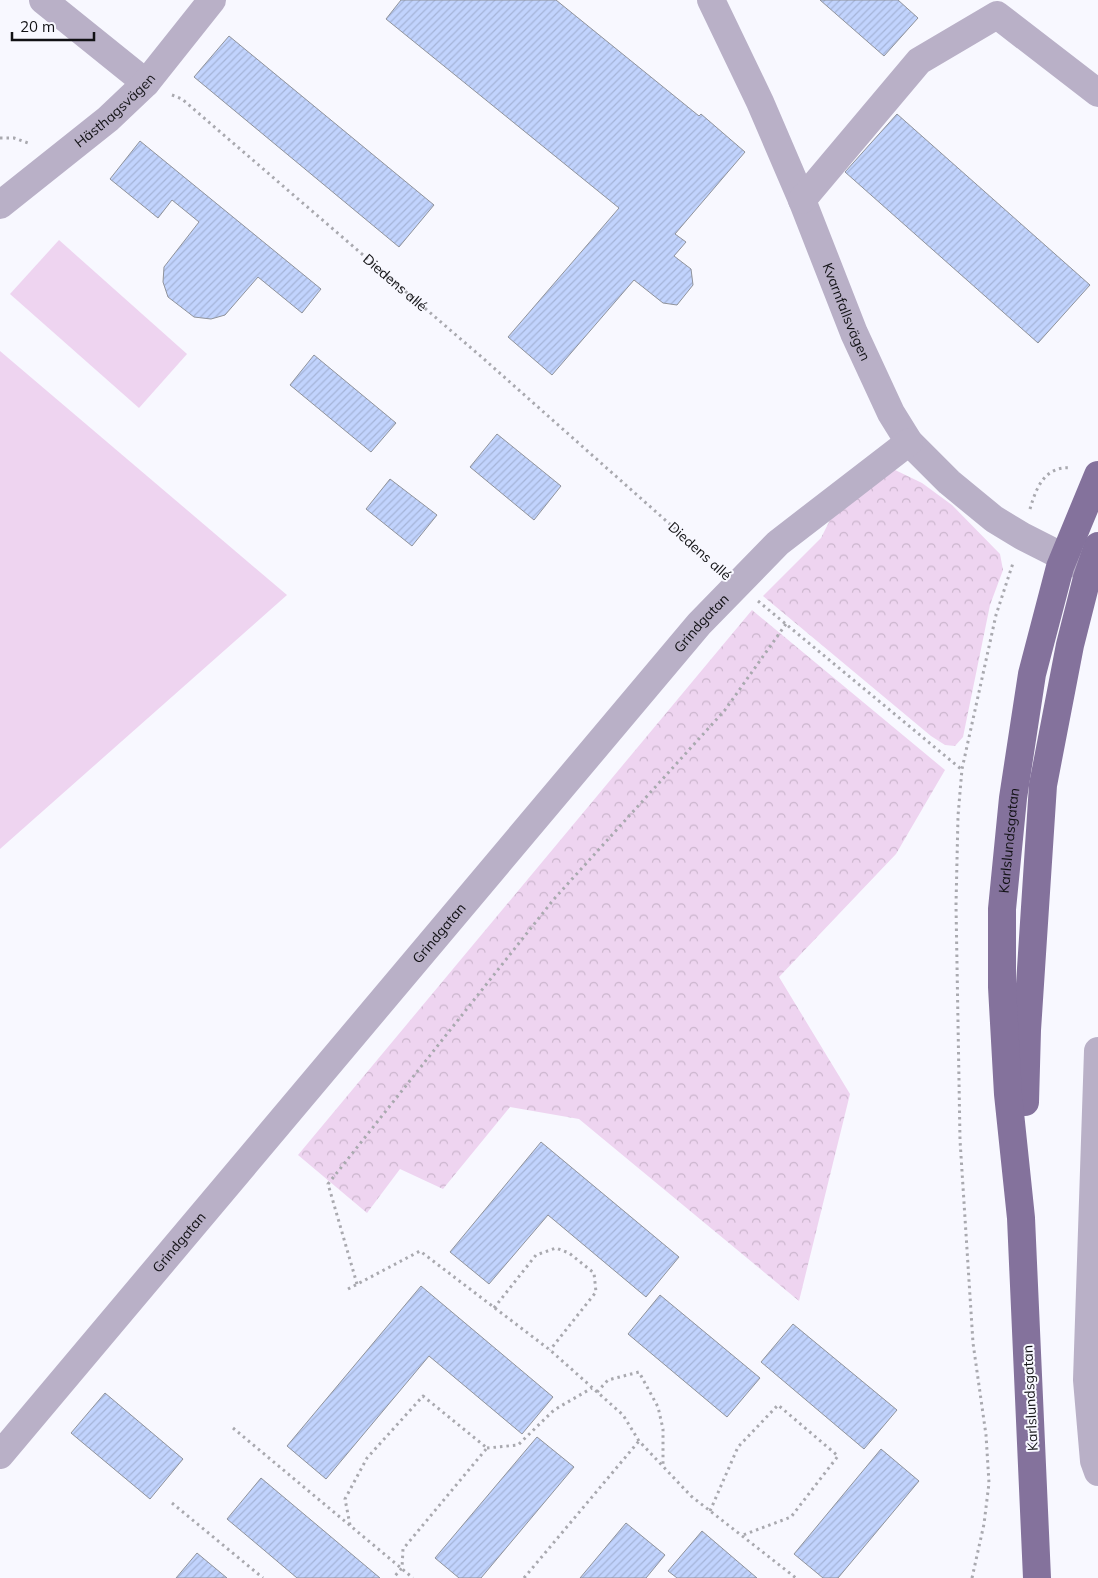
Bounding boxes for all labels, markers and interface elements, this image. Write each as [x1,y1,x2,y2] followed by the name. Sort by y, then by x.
[12,10,95,42] scale bar
[20,17,55,36] text: 20 m
[71,70,159,151] street label: Hästhagsvägen
[359,250,431,315] street label: Diedens allé
[818,260,875,364] street label: Kvarnfallsvägen
[665,518,735,584] street label: Diedens allé
[670,590,733,656] street label: Grindgatan
[995,786,1023,894] street label: Karlslundsgatan
[408,899,470,967] street label: Grindgatan
[148,1208,210,1276] street label: Grindgatan
[1018,1345,1042,1451] street label: Karlslundsgatan

